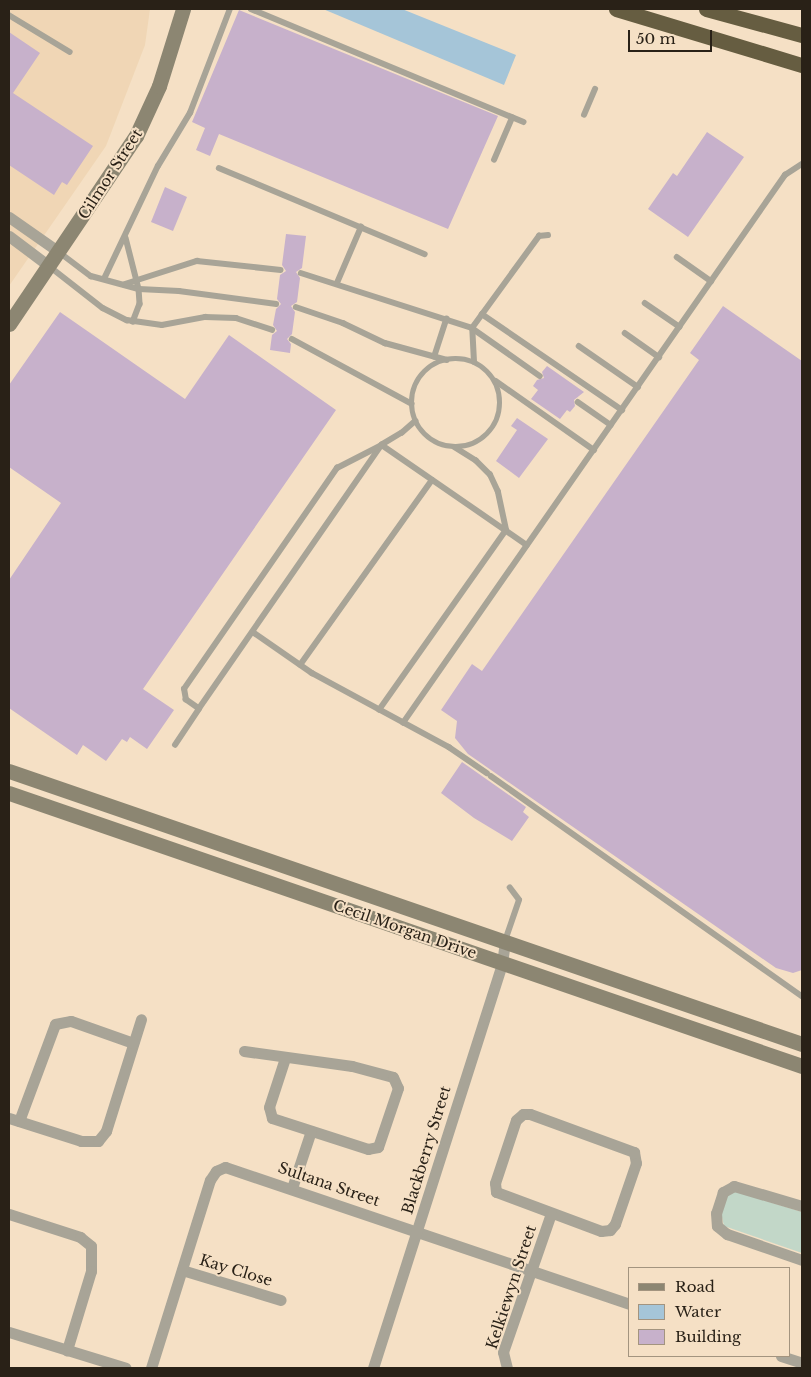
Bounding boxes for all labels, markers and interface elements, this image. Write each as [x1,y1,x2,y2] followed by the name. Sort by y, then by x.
[631,20,715,52] scale bar
[636,29,676,48] text: 50 m
[74,125,146,223] street label: Cilmor Street
[331,896,479,962] street label: Cecil Morgan Drive
[398,1083,454,1217] street label: Blackberry Street
[276,1158,382,1210] street label: Sultana Street
[482,1223,540,1351] street label: Kelkiewyn Street
[197,1250,275,1290] street label: Kay Close
[628,1267,791,1357] legend
[675,1277,715,1296] text: Road
[675,1302,721,1321] text: Water
[675,1327,741,1346] text: Building

